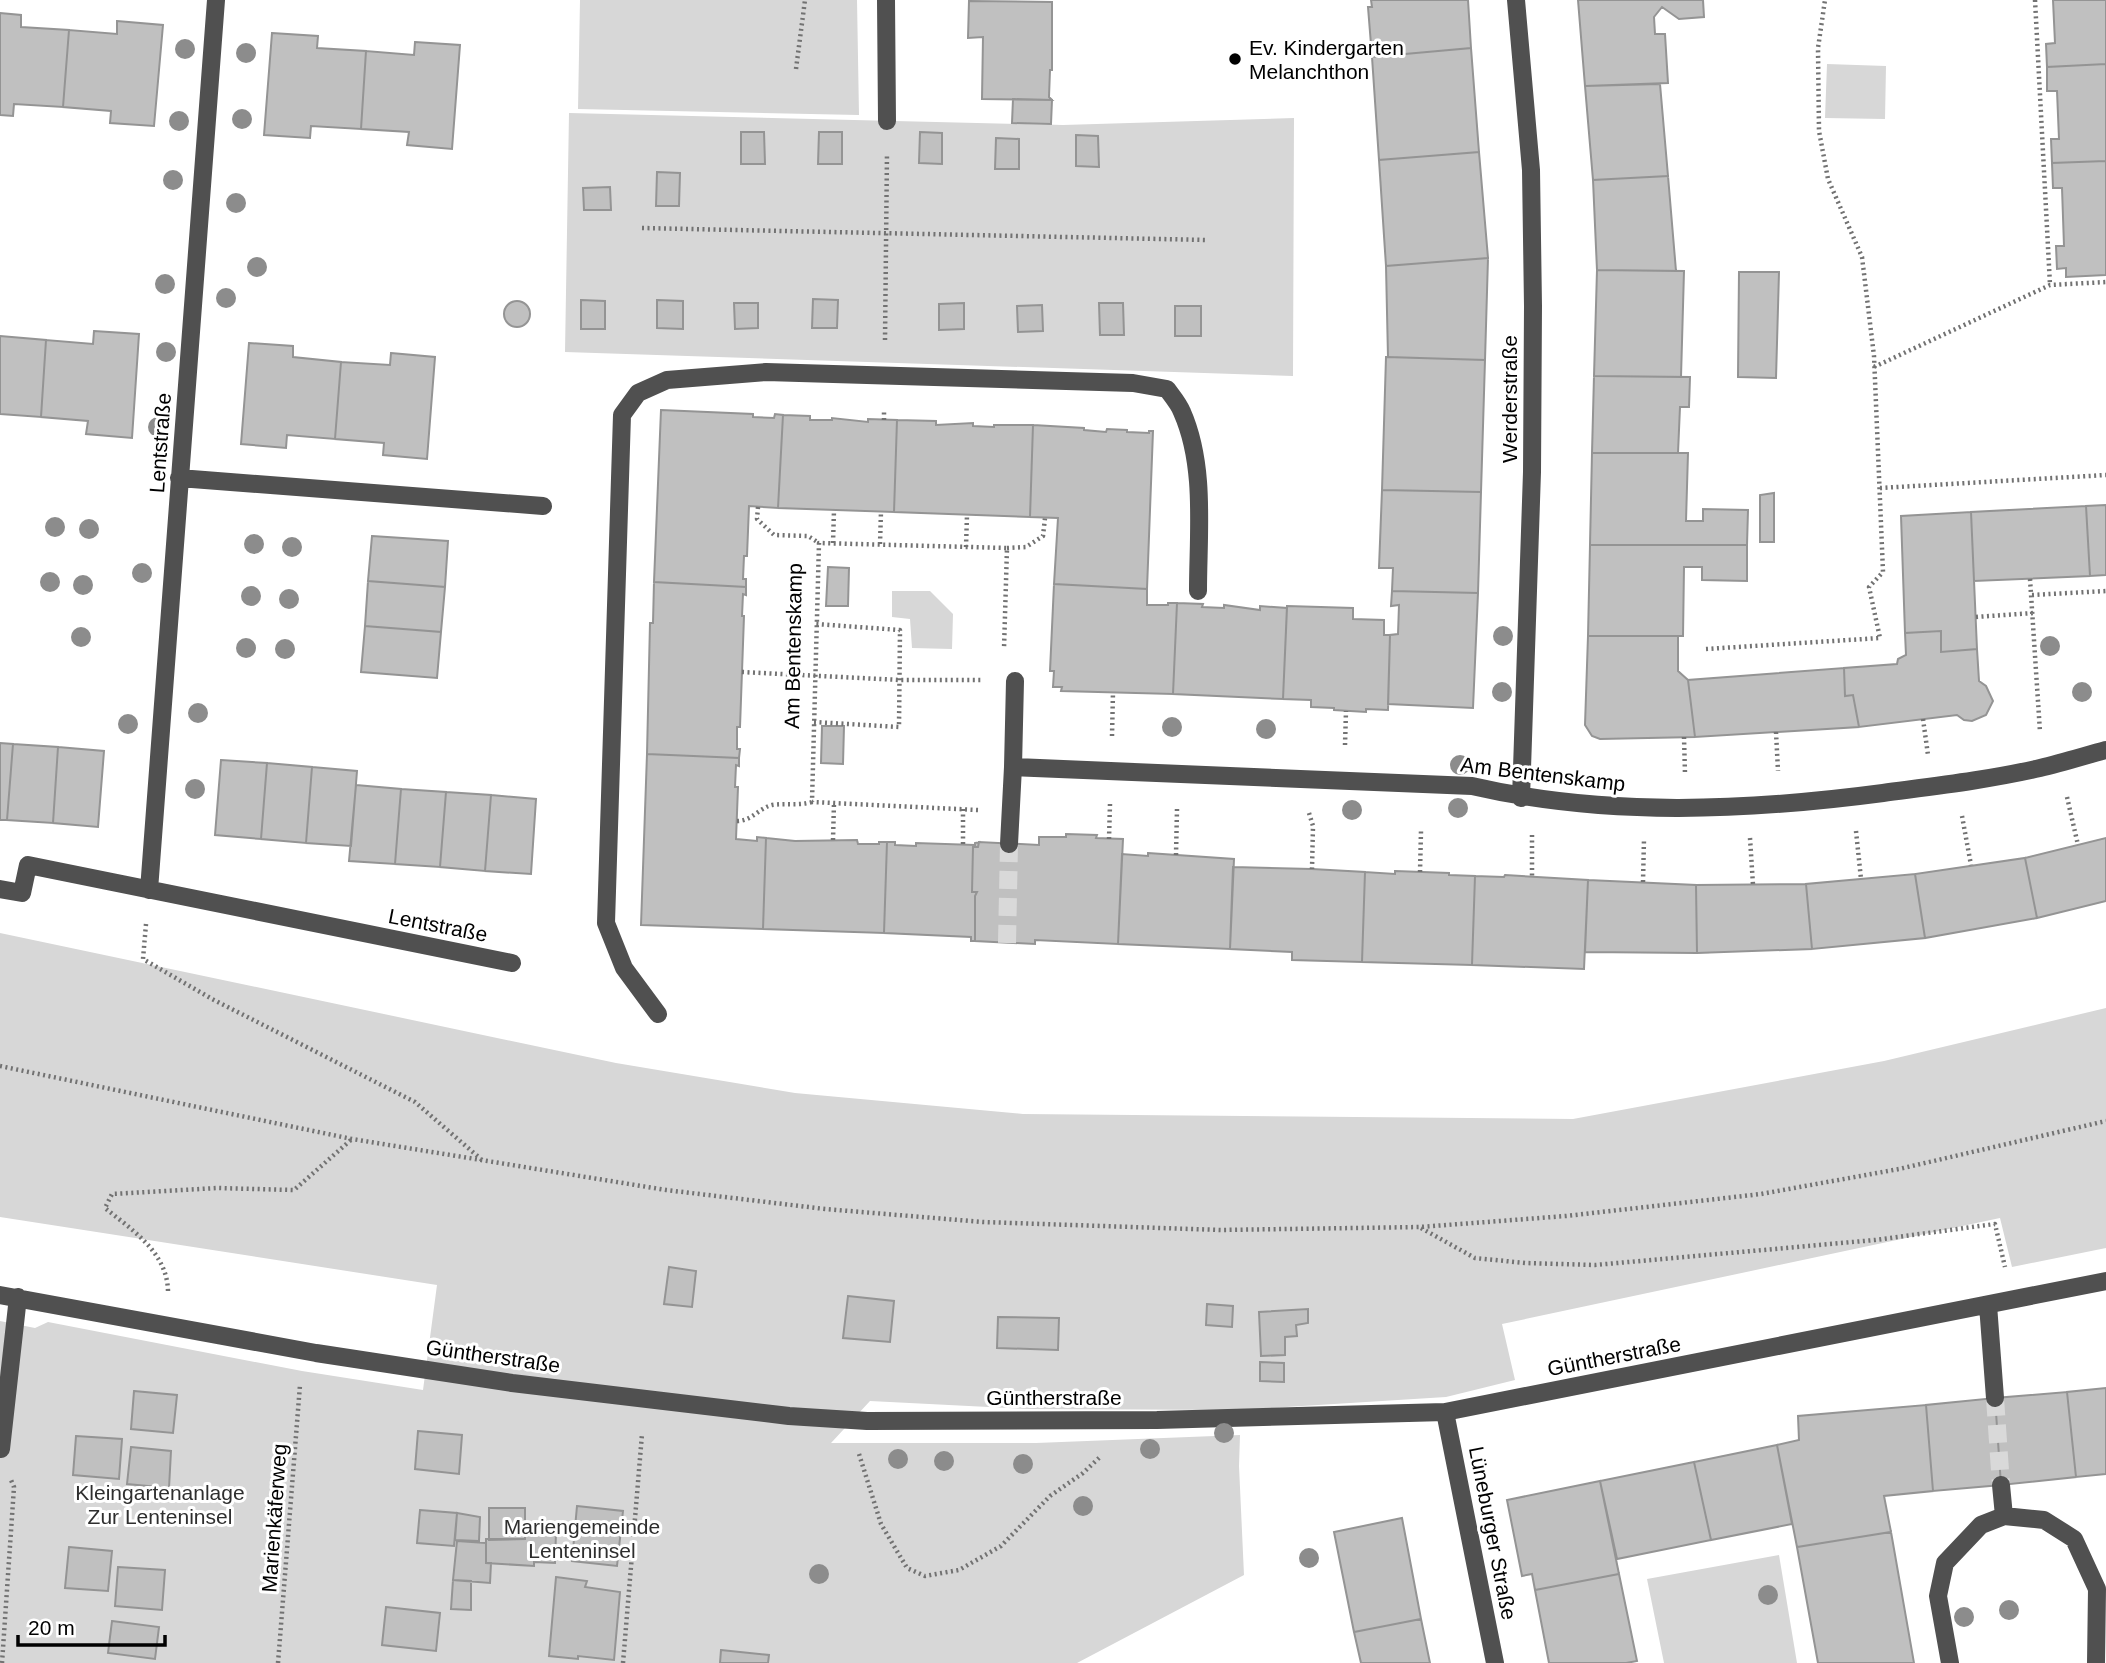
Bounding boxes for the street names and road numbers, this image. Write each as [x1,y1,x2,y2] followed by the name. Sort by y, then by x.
[1498,335,1521,463] street label: Werderstraße
[145,392,175,494] street label: Lentstraße
[780,563,806,729] street label: Am Bentenskamp
[1459,752,1627,796] street label: Am Bentenskamp
[387,904,489,946] street label: Lentstraße
[1545,1332,1683,1380] street label: Güntherstraße
[424,1335,562,1377] street label: Güntherstraße
[986,1386,1122,1409] street label: Güntherstraße
[257,1443,291,1593] street label: Marienkäferweg
[1465,1444,1521,1622] street label: Lüneburger Straße

